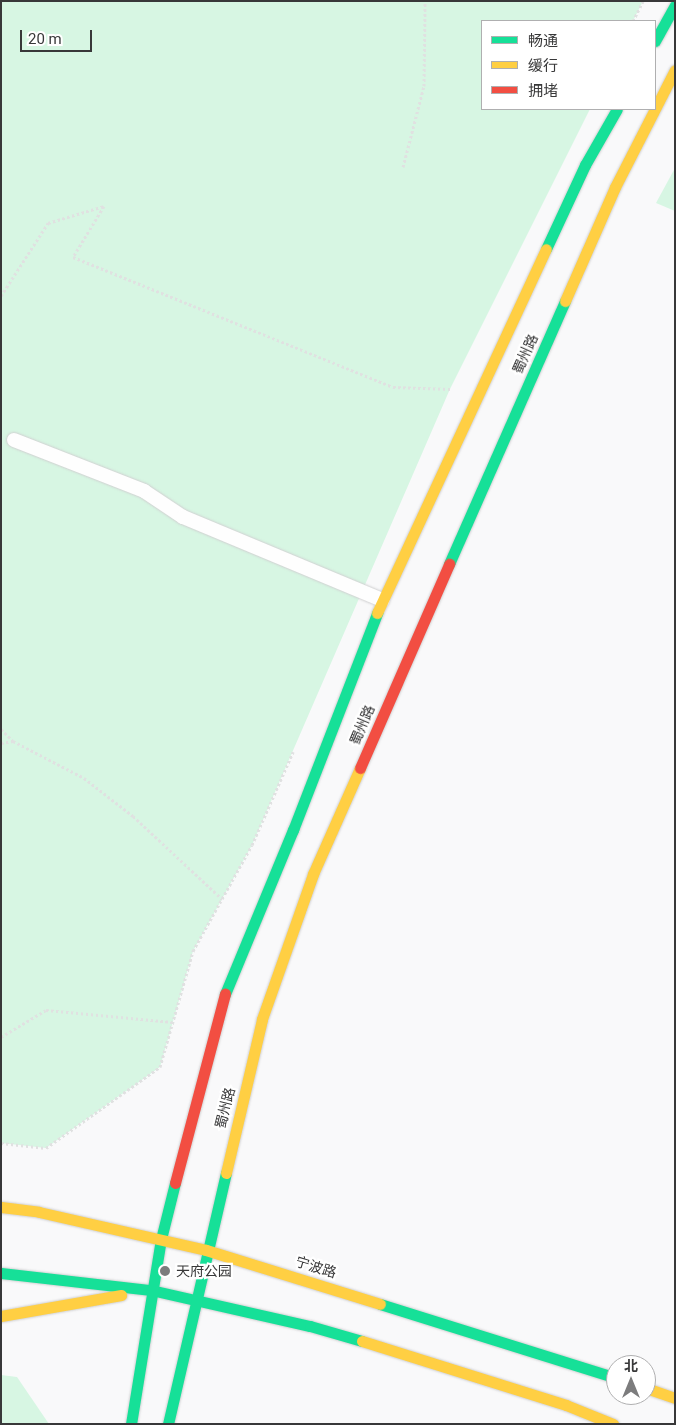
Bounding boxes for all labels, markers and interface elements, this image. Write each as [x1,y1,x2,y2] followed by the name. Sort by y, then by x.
[22,20,95,52] scale bar
[481,20,656,110] legend
[28,30,62,48] text: 20 m
[528,32,558,50] text: 畅通
[528,57,558,75] text: 缓行
[528,82,558,100] text: 拥堵
[509,331,541,377] street label: 蜀州路
[346,702,378,748] street label: 蜀州路
[212,1086,238,1130] street label: 蜀州路
[293,1253,339,1281] street label: 宁波路
[176,1263,232,1279] place label: 天府公园
[158,1264,172,1278] marker: 天府公园
[606,1355,656,1405] north arrow
[624,1358,638,1374] text: 北

